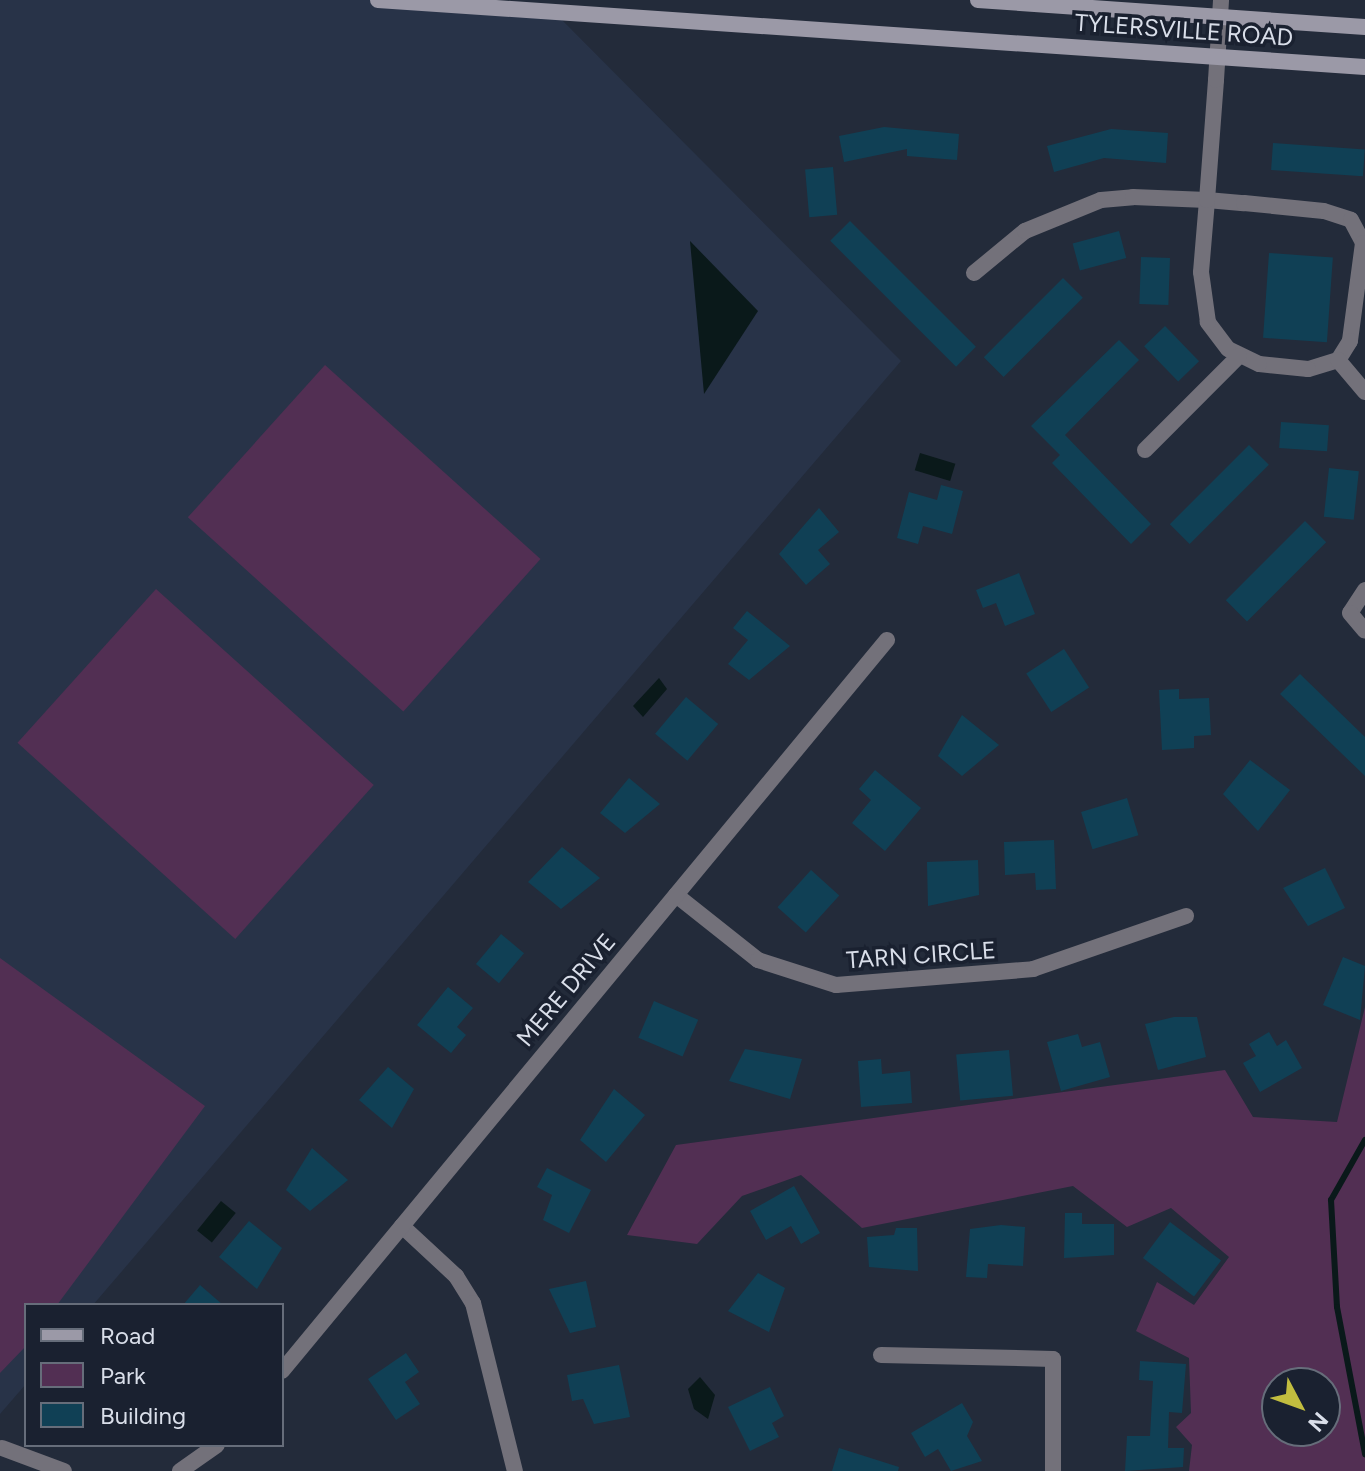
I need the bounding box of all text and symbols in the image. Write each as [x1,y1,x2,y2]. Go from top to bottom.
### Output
street label: TYLERSVILLE ROAD [1074,8,1294,52]
street label: MERE DRIVE [510,928,622,1052]
street label: TARN CIRCLE [845,935,997,975]
legend [24,1303,284,1447]
text: Road [100,1321,155,1350]
text: Park [100,1361,146,1390]
north arrow [1261,1367,1341,1447]
text: Building [100,1401,186,1430]
text: N [1302,1406,1334,1437]

